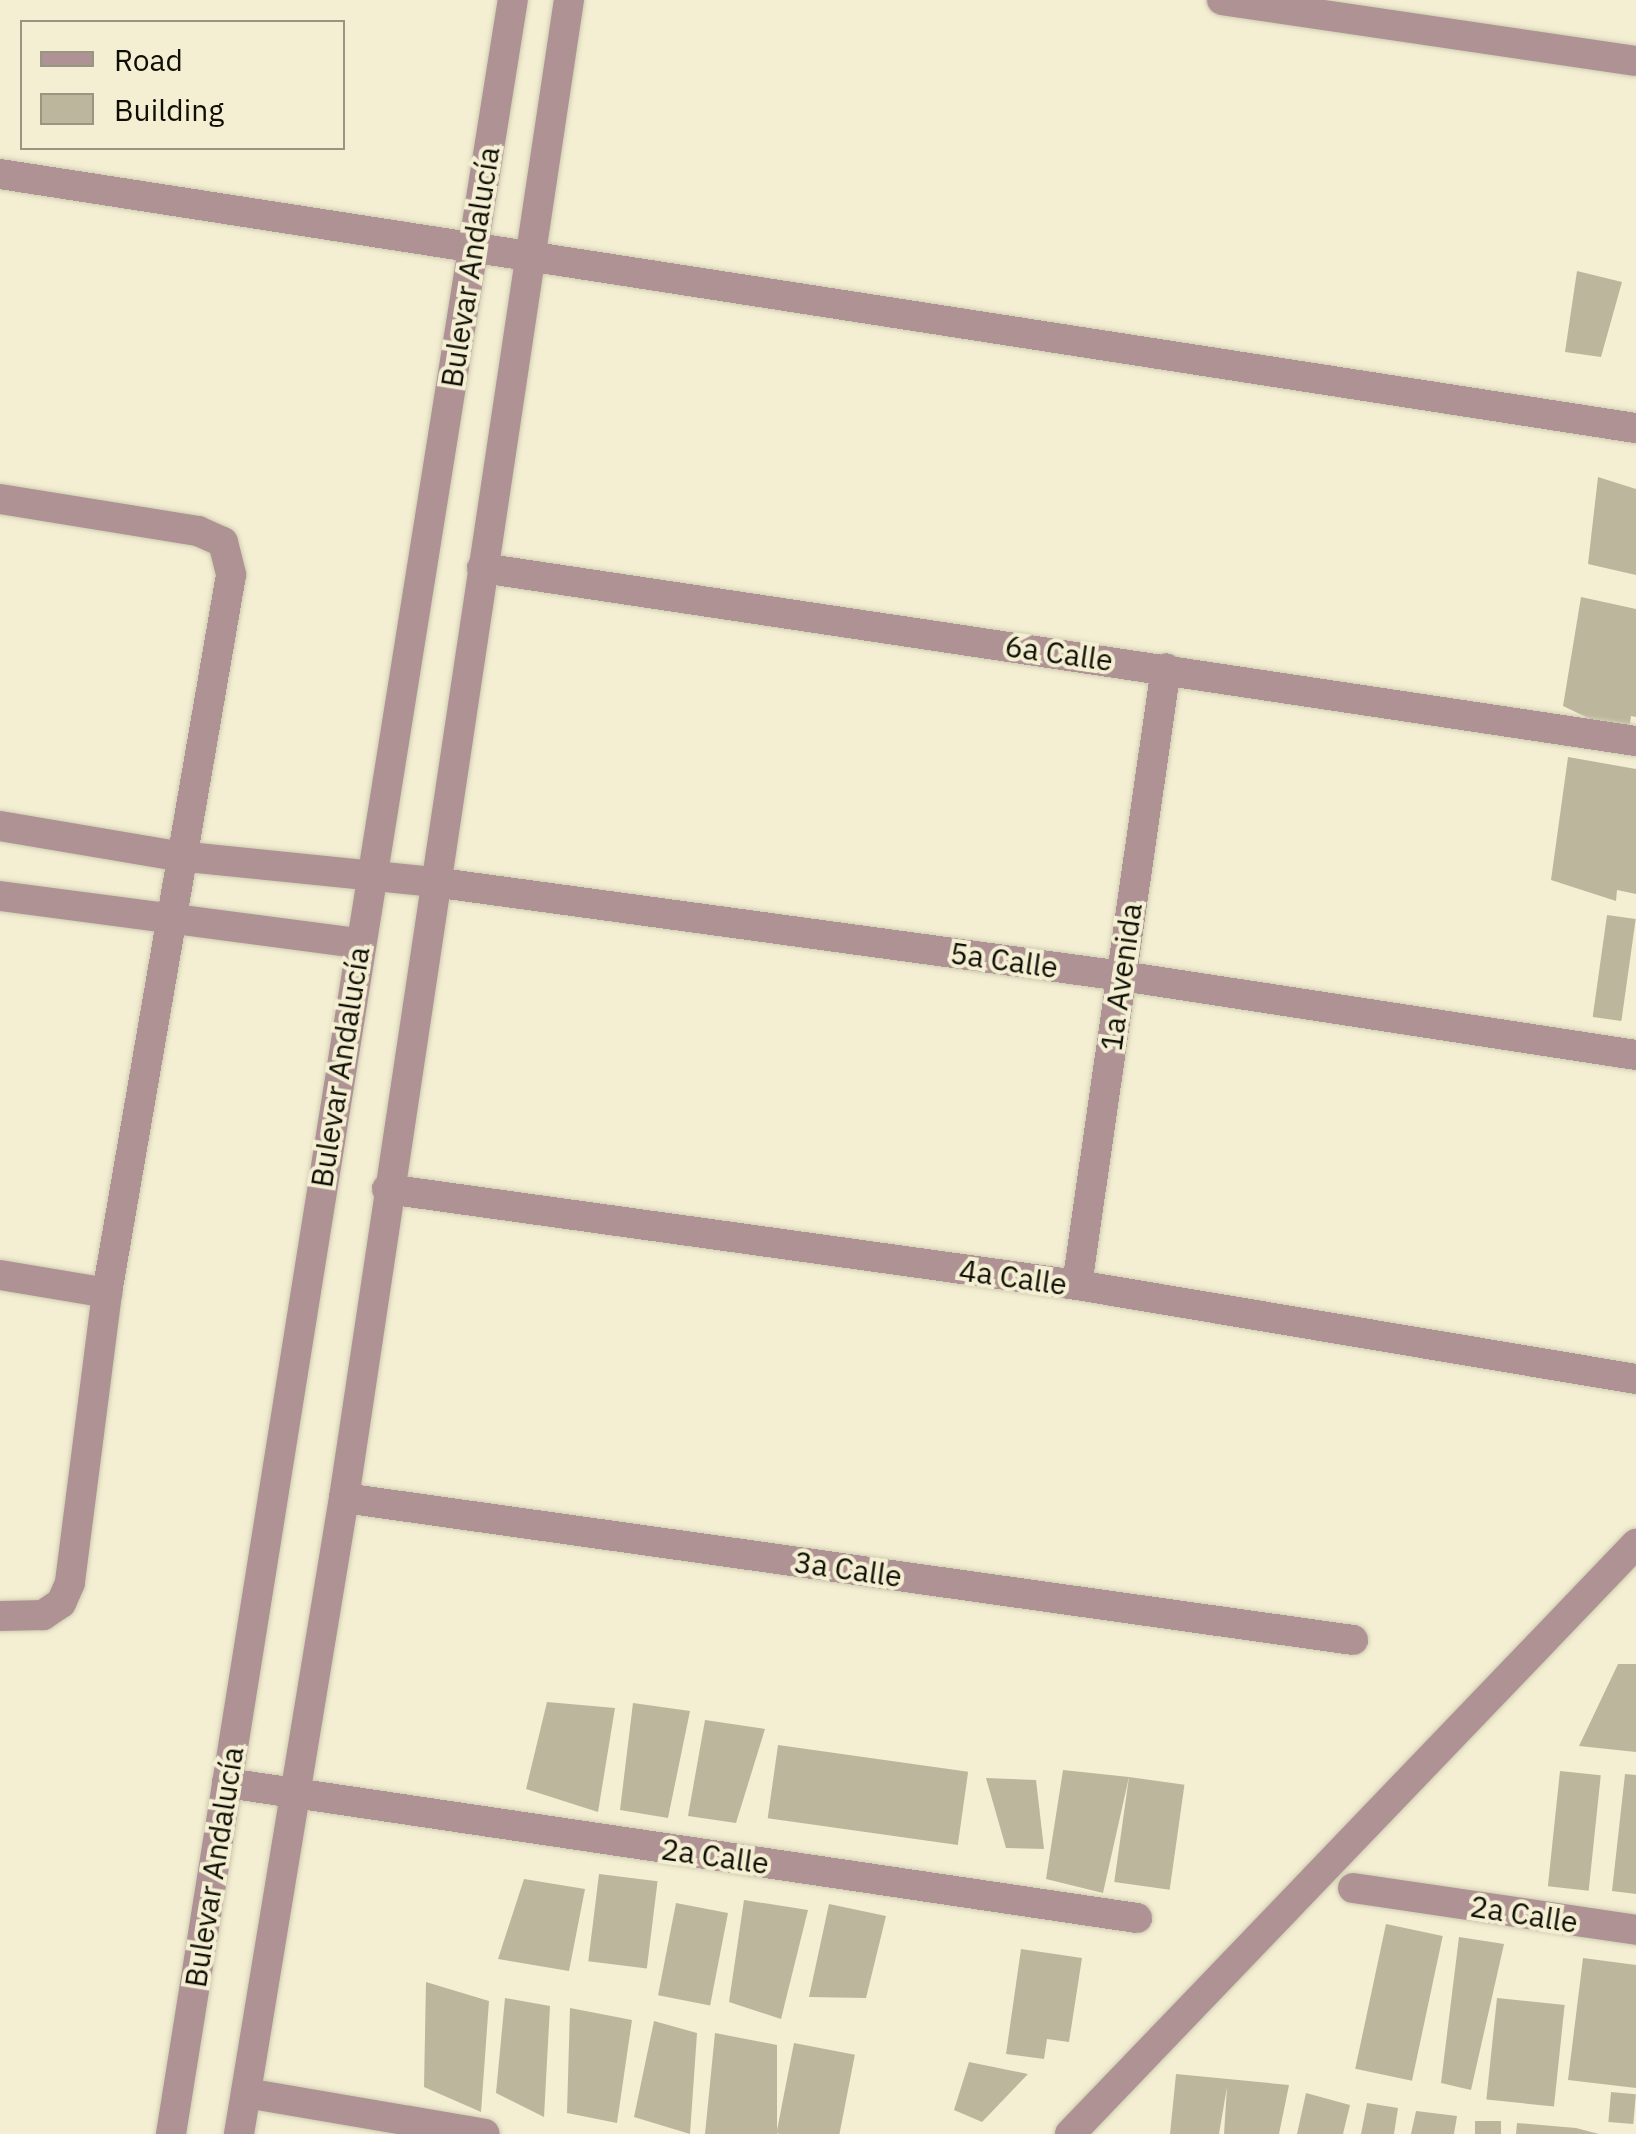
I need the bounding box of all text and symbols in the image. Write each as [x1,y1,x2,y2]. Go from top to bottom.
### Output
legend [20,20,345,150]
text: Road [114,40,183,79]
text: Building [114,90,224,129]
street label: Bulevar Andalucía [433,144,507,390]
street label: 6a Calle [1003,628,1115,678]
street label: 1a Avenida [1093,901,1149,1053]
street label: 5a Calle [948,935,1060,985]
street label: Bulevar Andalucía [303,944,377,1190]
street label: 4a Calle [957,1252,1069,1302]
street label: 3a Calle [792,1544,904,1594]
street label: Bulevar Andalucía [177,1744,251,1990]
street label: 2a Calle [659,1831,771,1881]
street label: 2a Calle [1468,1888,1580,1940]

